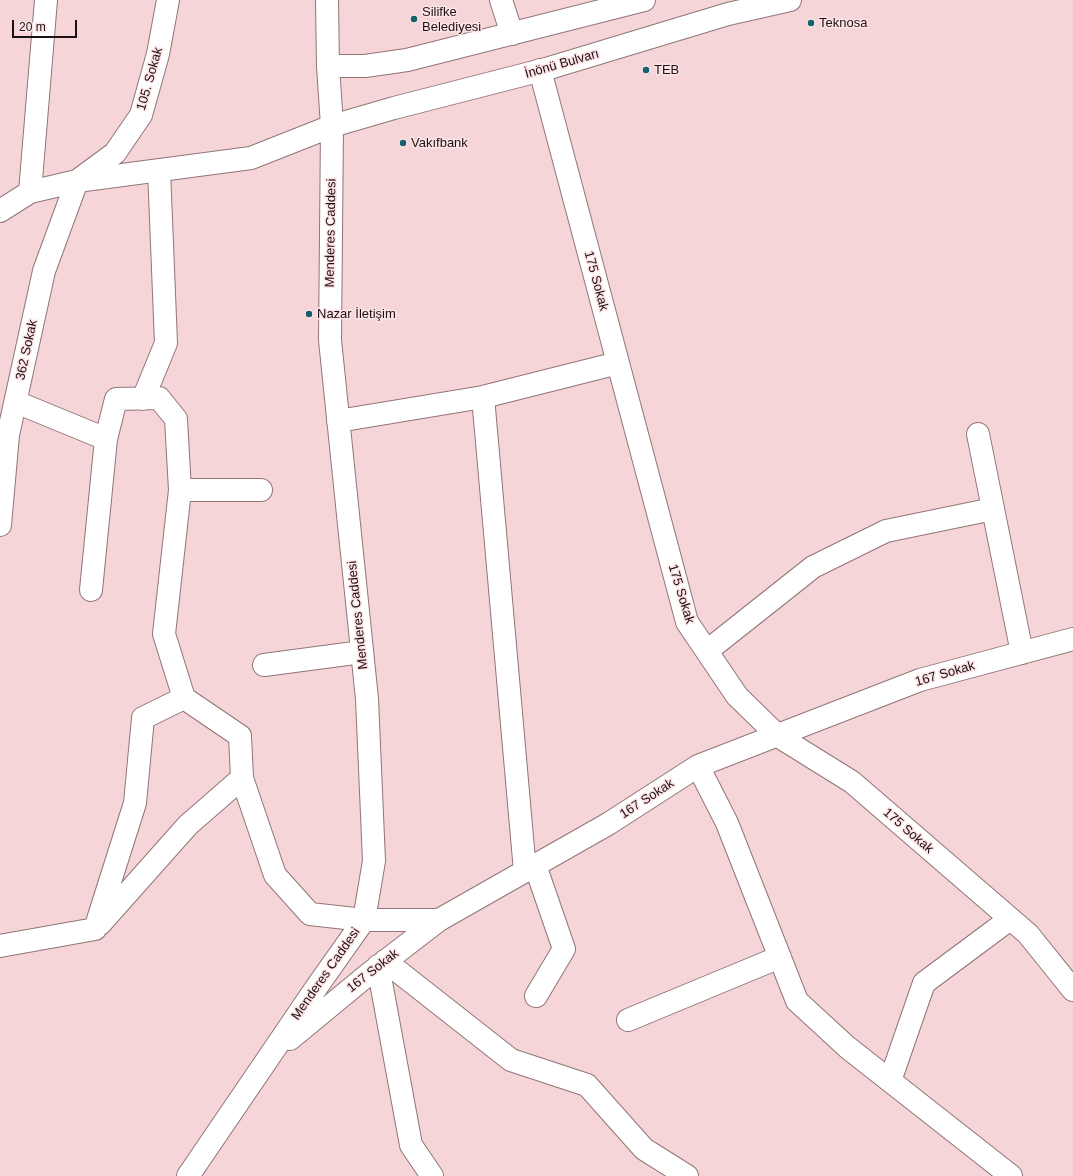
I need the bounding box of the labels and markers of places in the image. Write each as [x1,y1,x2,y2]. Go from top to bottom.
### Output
place label: Silifke Belediyesi [422,4,481,35]
marker: Silifke Belediyesi [409,14,419,24]
place label: Teknosa [819,15,867,31]
marker: Teknosa [806,18,816,28]
place label: TEB [654,62,679,78]
marker: TEB [641,65,651,75]
place label: Vakıfbank [411,135,468,151]
marker: Vakıfbank [398,138,408,148]
place label: Nazar İletişim [317,306,396,322]
marker: Nazar İletişim [304,309,314,319]

